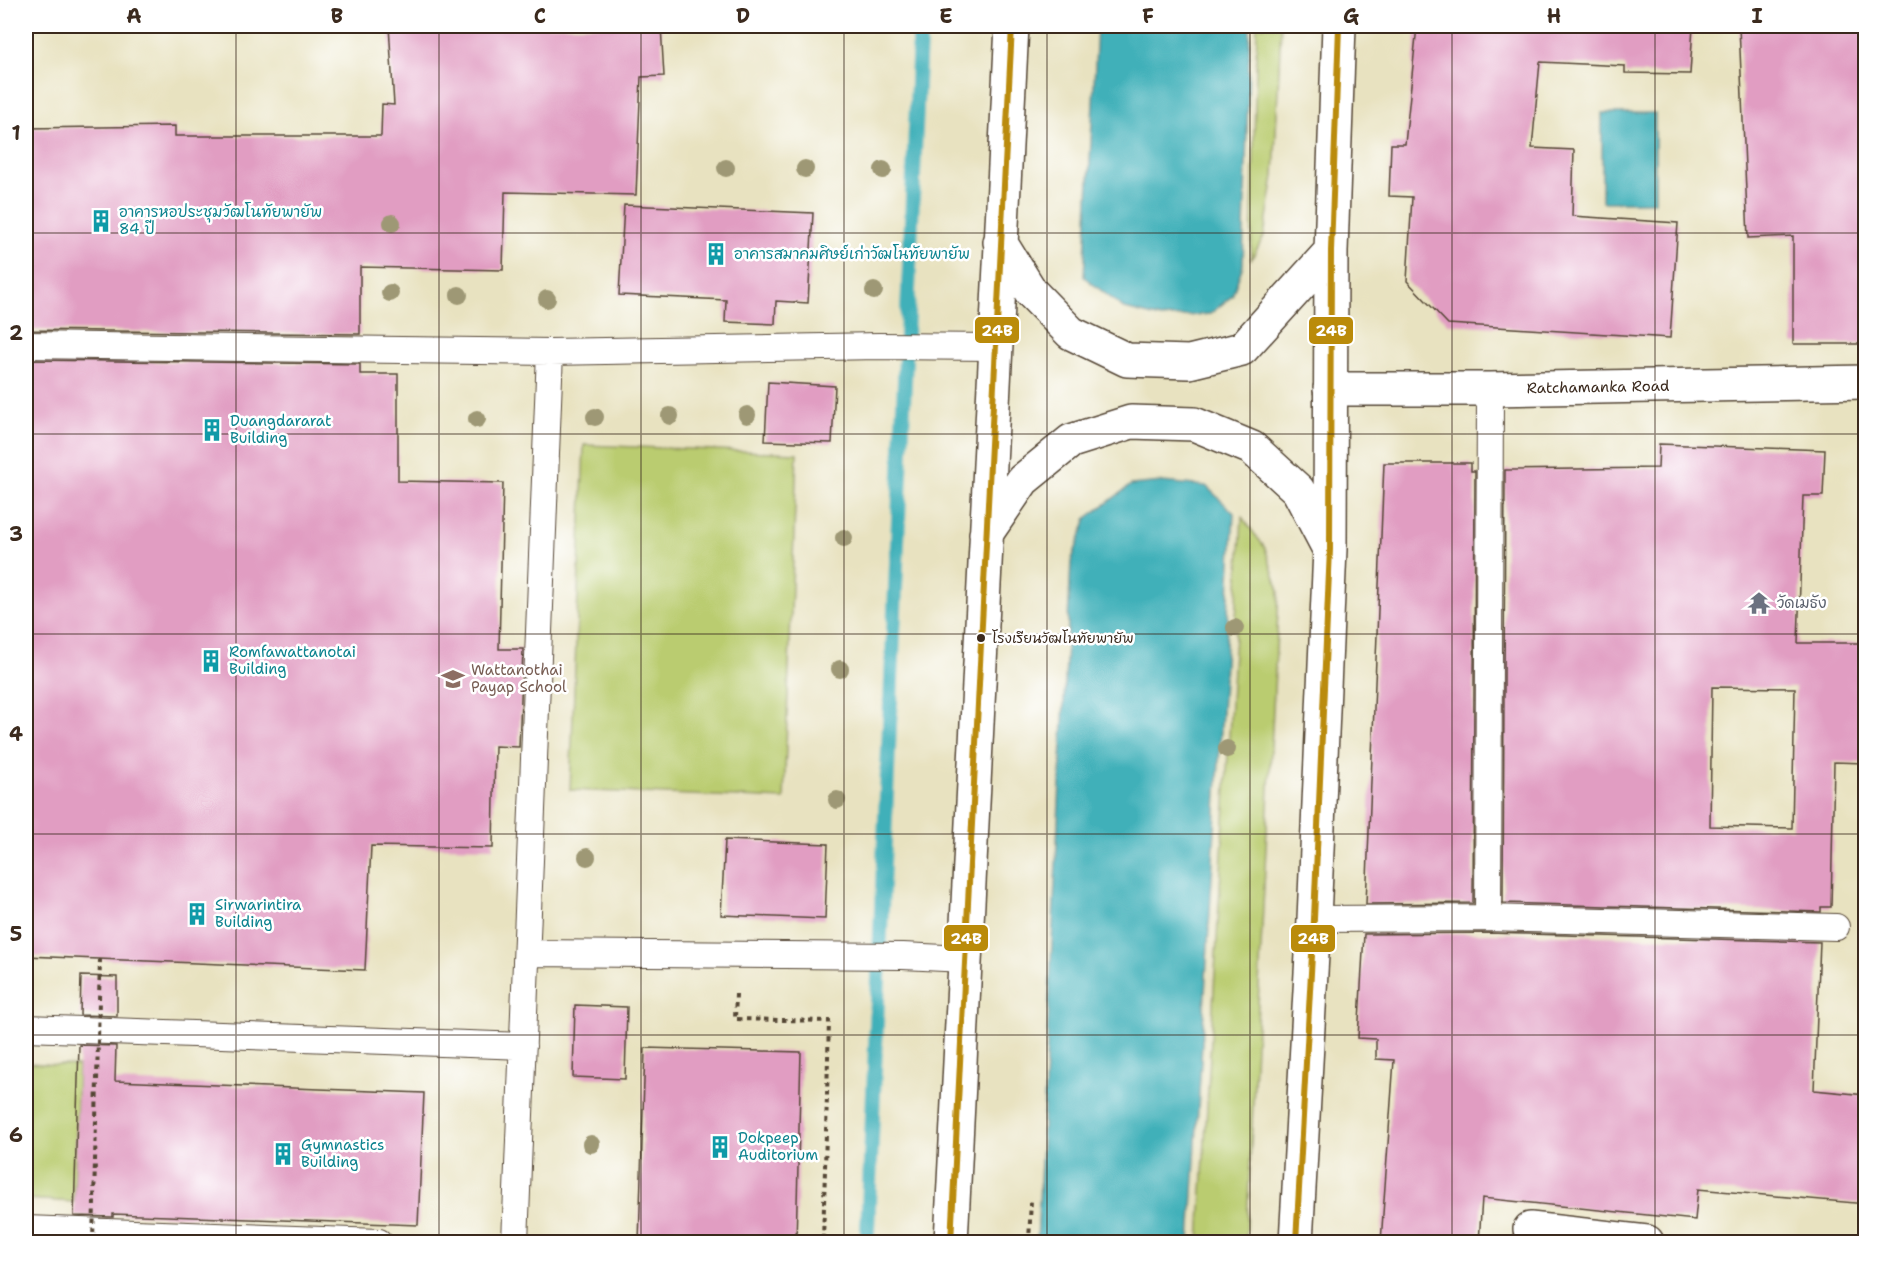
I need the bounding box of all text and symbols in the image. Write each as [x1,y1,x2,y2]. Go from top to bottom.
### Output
text: A [126,3,142,29]
text: B [331,3,343,29]
text: C [534,3,546,29]
text: D [736,3,750,29]
text: E [939,3,953,29]
text: F [1142,3,1154,29]
text: G [1343,3,1359,29]
text: H [1547,3,1561,29]
text: I [1751,3,1763,29]
text: 1 [11,120,21,146]
place label: อาคารหอประชุมวัฒโนทัยพายัพ 84 ปี [119,202,322,239]
building icon: อาคารหอประชุมวัฒโนทัยพายัพ 84 ปี [88,208,114,234]
building icon: อาคารสมาคมศิษย์เก่าวัฒโนทัยพายัพ [703,241,729,267]
place label: อาคารสมาคมศิษย์เก่าวัฒโนทัยพายัพ [734,244,970,264]
line badge: 24B [974,316,1020,344]
line badge: 24B [1308,316,1354,345]
text: 2 [9,320,23,346]
text: 24B [981,320,1013,341]
text: 24B [1315,320,1347,341]
street label: Ratchamanka Road [1526,376,1670,398]
place label: Duangdararat Building [230,411,332,448]
building icon: Duangdararat Building [199,417,225,443]
text: 3 [9,521,23,547]
temple icon: วัดเมธัง [1746,590,1772,616]
place label: วัดเมธัง [1777,593,1827,613]
place label: โรงเรียนวัฒโนทัยพายัพ [992,629,1134,647]
marker: โรงเรียนวัฒโนทัยพายัพ [975,632,987,644]
place label: Romfawattanotai Building [229,642,356,679]
building icon: Romfawattanotai Building [198,648,224,674]
place label: Wattanothai Payap School [471,660,567,697]
school or university icon: Wattanothai Payap School [440,666,466,692]
text: 4 [9,721,23,747]
place label: Sirwarintira Building [215,895,302,932]
building icon: Sirwarintira Building [184,901,210,927]
text: 5 [10,921,22,947]
line badge: 24B [943,924,989,952]
line badge: 24B [1290,924,1336,953]
text: 24B [950,928,982,949]
text: 24B [1297,928,1329,949]
text: 6 [9,1122,23,1148]
place label: Dokpeep Auditorium [738,1128,818,1165]
building icon: Dokpeep Auditorium [707,1134,733,1160]
place label: Gymnastics Building [301,1135,384,1172]
building icon: Gymnastics Building [270,1141,296,1167]

